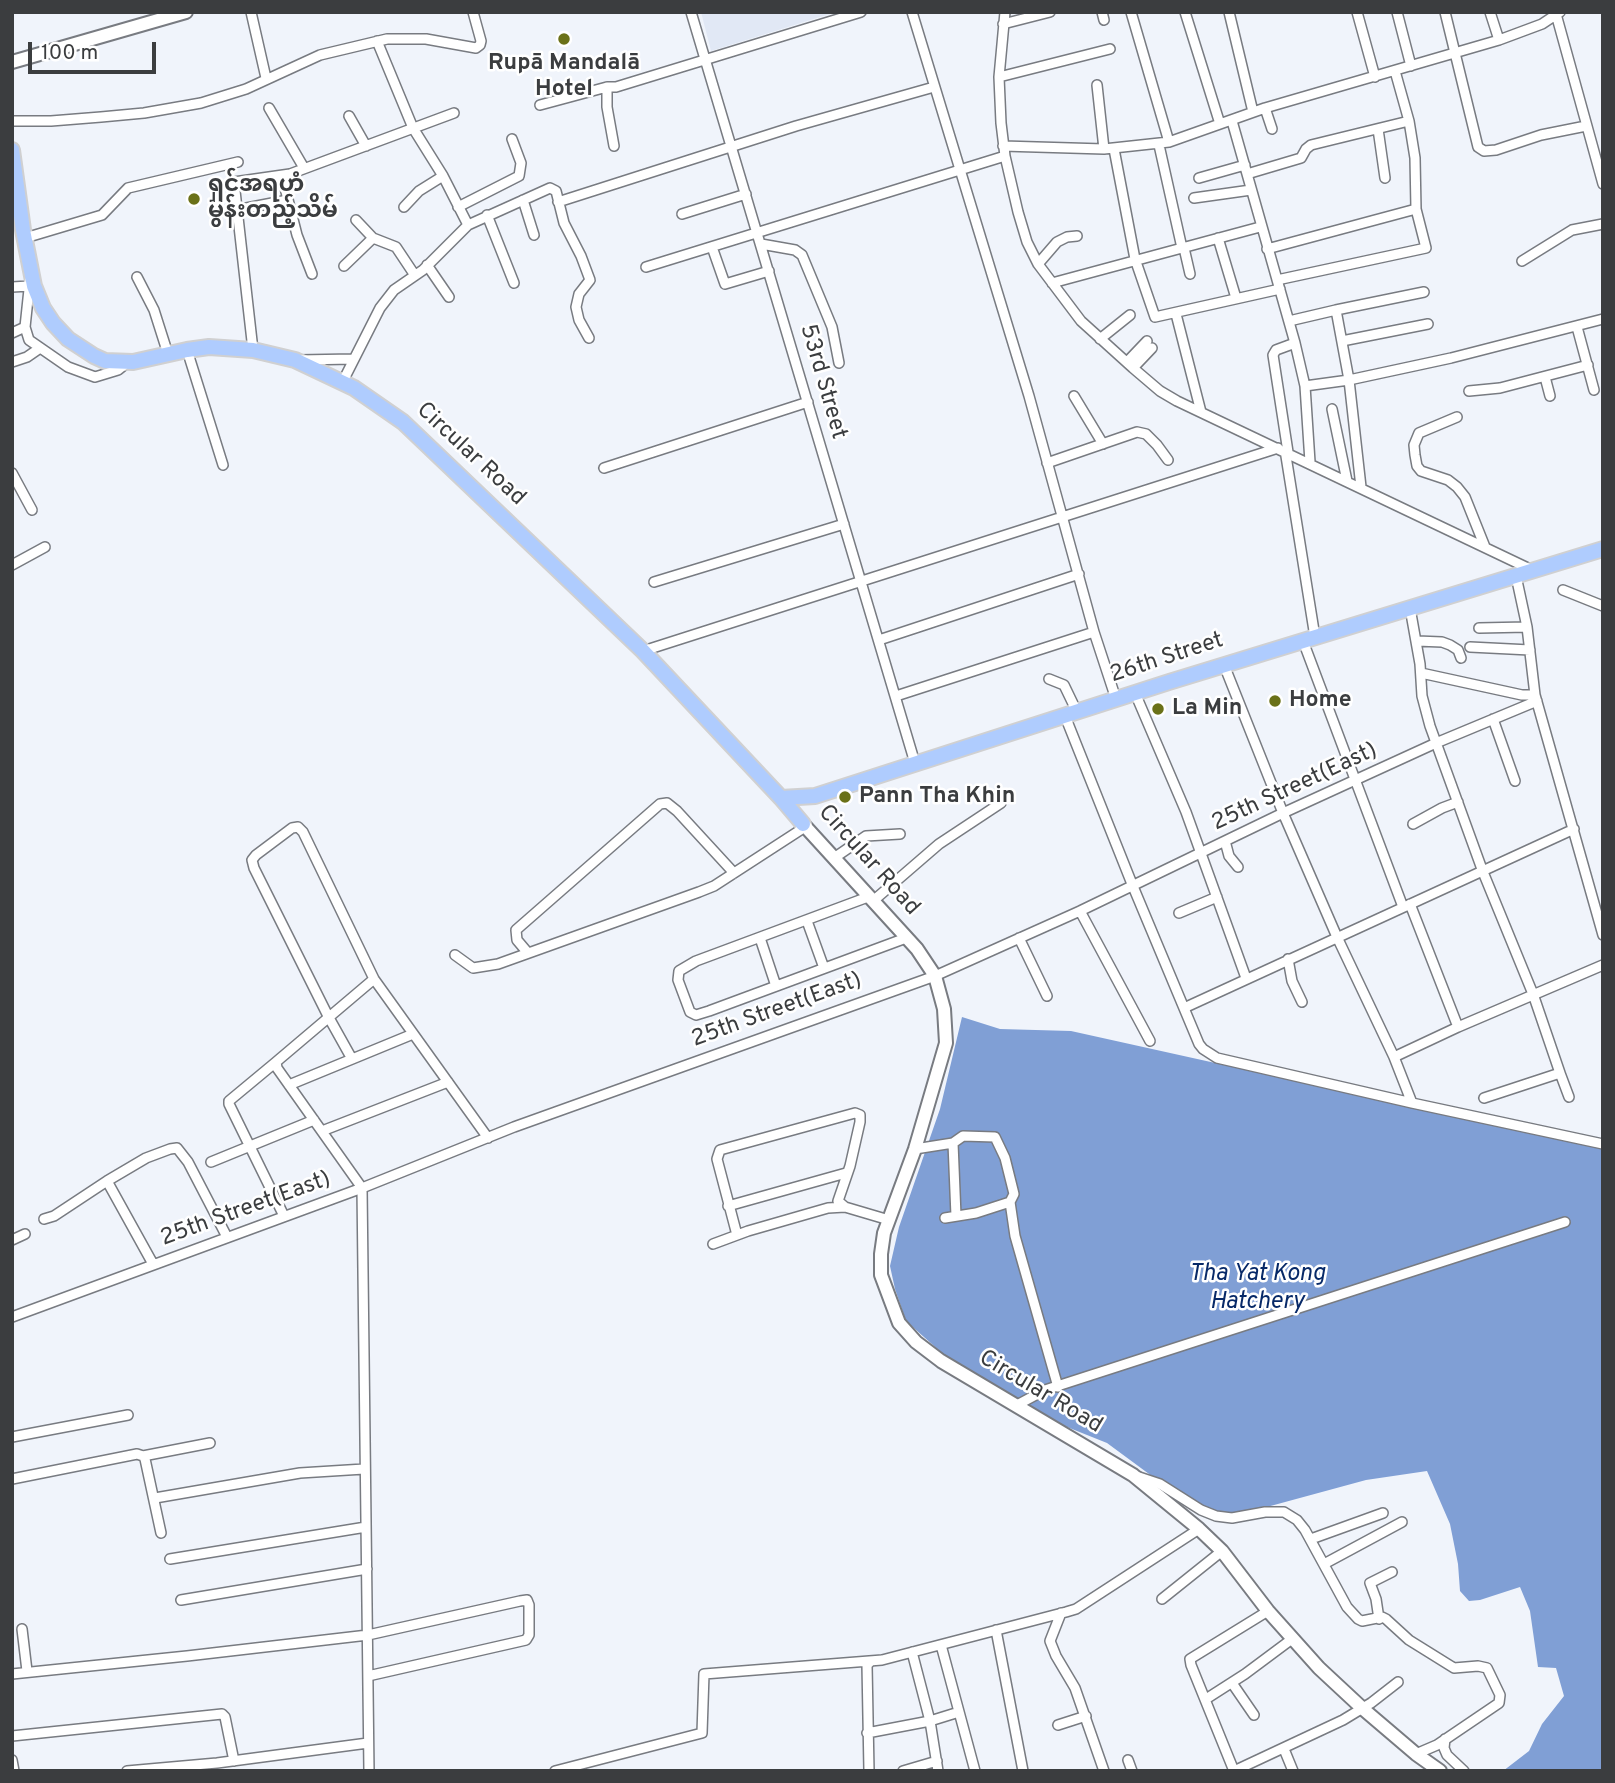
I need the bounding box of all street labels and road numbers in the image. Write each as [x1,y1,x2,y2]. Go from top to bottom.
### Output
street label: 53rd Street [792,321,852,443]
street label: Circular Road [410,397,530,513]
street label: 26th Street [1107,628,1227,690]
street label: 25th Street(East) [1208,738,1382,838]
street label: Circular Road [811,800,925,922]
street label: 25th Street(East) [688,967,866,1055]
street label: 25th Street(East) [157,1166,335,1254]
street label: Circular Road [973,1345,1107,1441]

